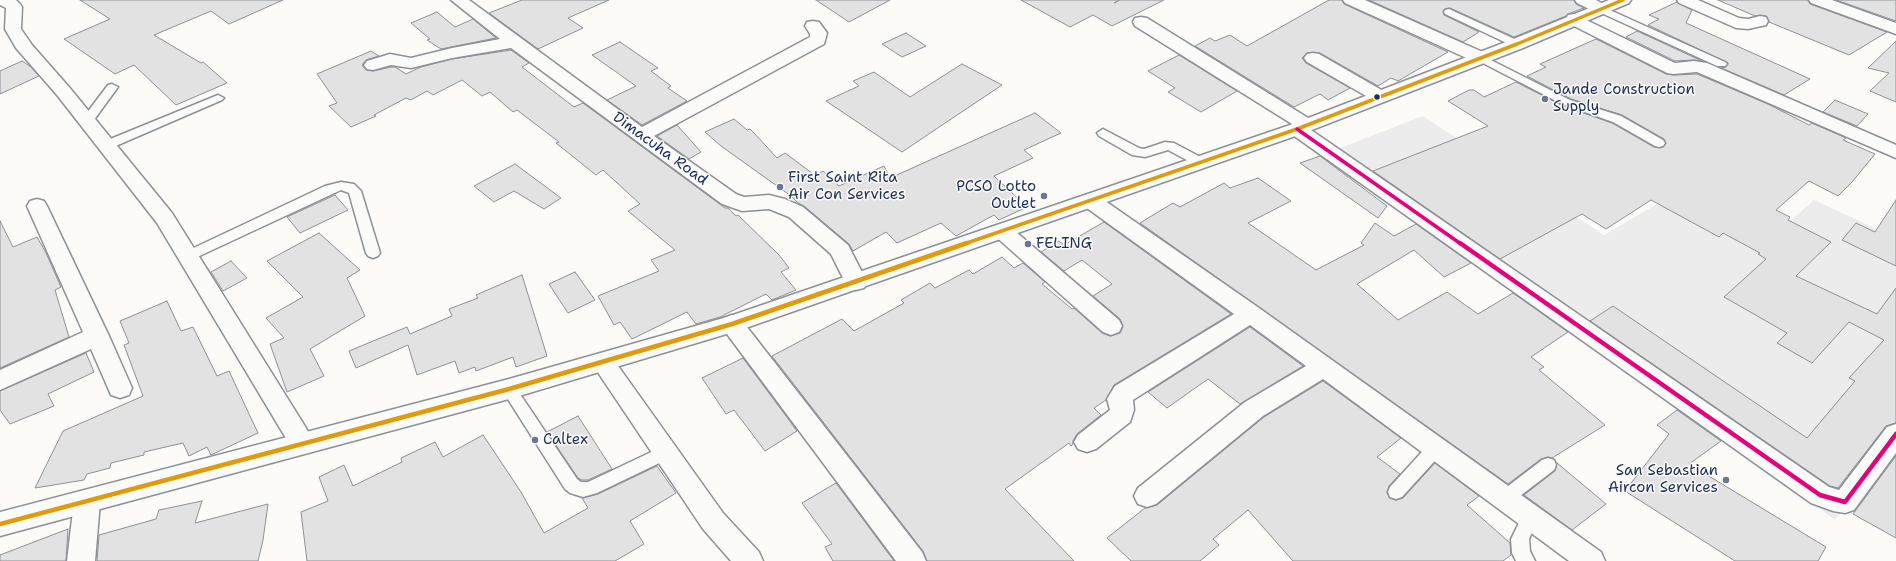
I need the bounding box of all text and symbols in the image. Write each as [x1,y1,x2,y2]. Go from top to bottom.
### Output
place label: Jande Construction Supply [1553,81,1695,116]
unlabelled marker [1372,92,1382,102]
marker: Jande Construction Supply [1540,94,1550,104]
street label: Dimacuha Road [609,108,711,190]
place label: First Saint Rita Air Con Services [788,169,906,204]
place label: PCSO Lotto Outlet [956,178,1036,213]
marker: First Saint Rita Air Con Services [775,182,785,192]
marker: PCSO Lotto Outlet [1039,191,1049,201]
place label: FELING [1036,235,1092,253]
marker: FELING [1023,239,1033,249]
place label: Caltex [543,431,588,449]
marker: Caltex [530,435,540,445]
place label: San Sebastian Aircon Services [1608,462,1718,497]
marker: San Sebastian Aircon Services [1721,475,1731,485]

